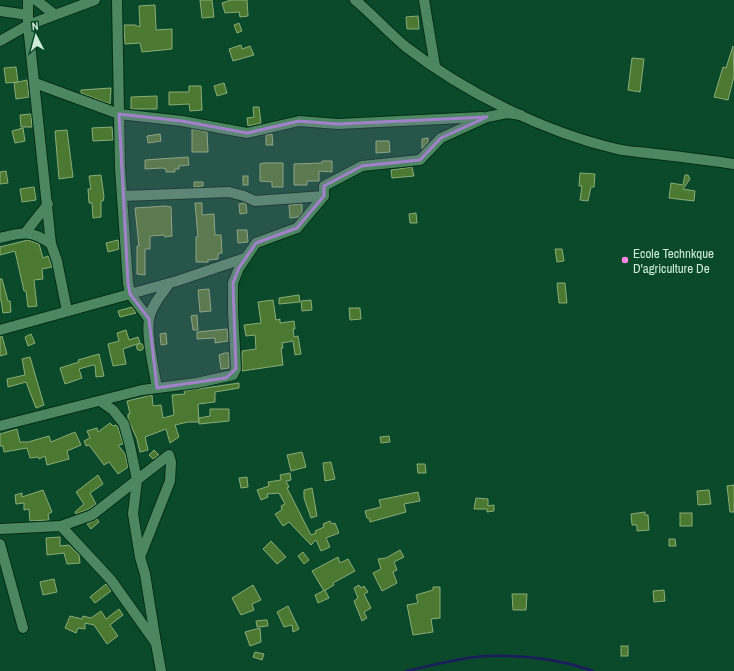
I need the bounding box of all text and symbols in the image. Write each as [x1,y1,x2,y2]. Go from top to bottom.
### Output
north arrow [16,16,56,56]
text: N [31,19,39,33]
place label: Ecole Technkque D'agriculture De [633,245,714,277]
marker: Ecole Technkque D'agriculture De [620,255,630,265]

